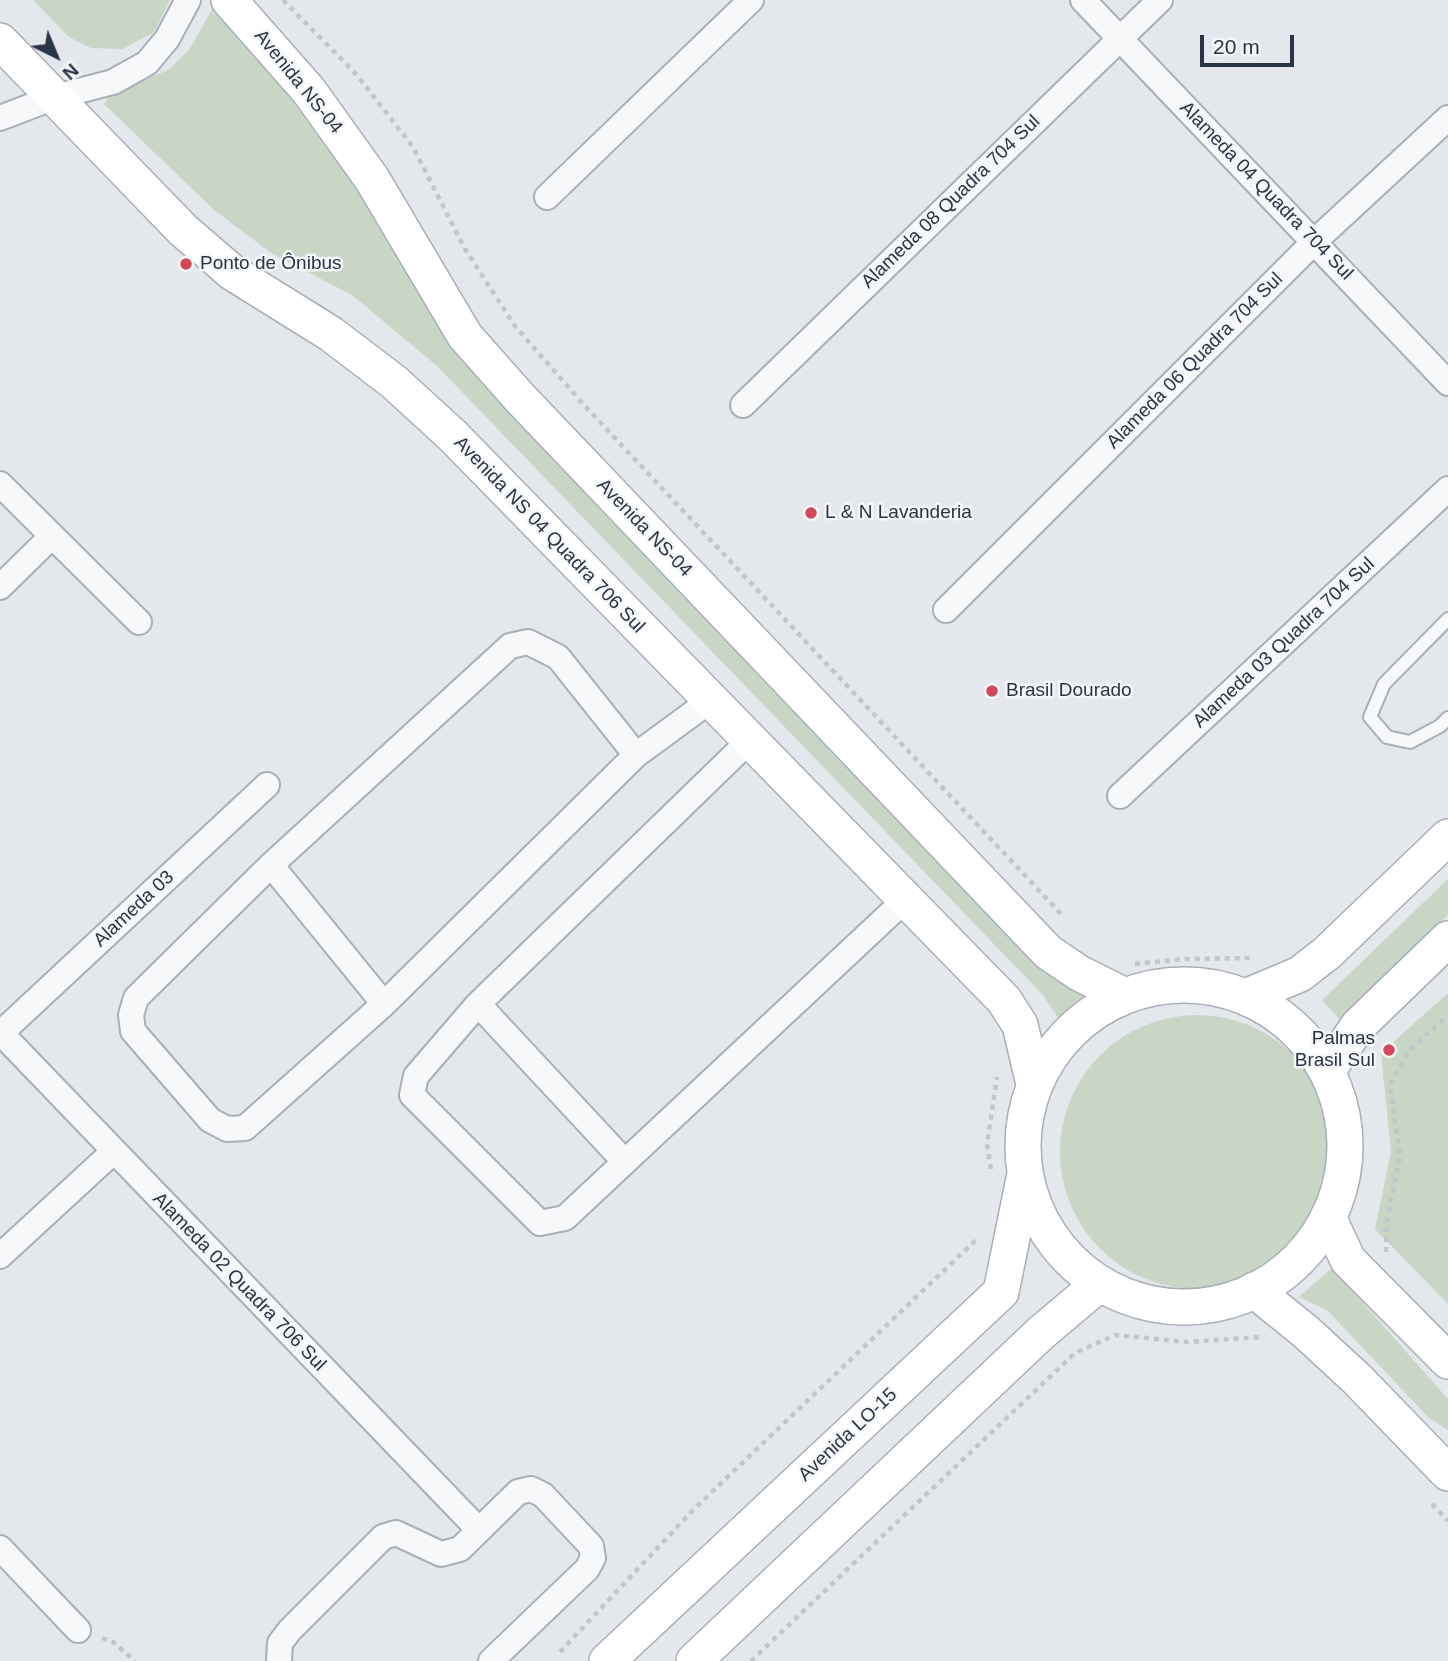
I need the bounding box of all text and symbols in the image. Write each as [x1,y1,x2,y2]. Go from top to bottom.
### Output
north arrow [21,21,91,91]
scale bar [1203,21,1298,65]
street label: Avenida NS-04 [249,25,347,139]
text: 20 m [1213,35,1260,58]
text: N [58,59,83,84]
street label: Alameda 04 Quadra 704 Sul [1175,97,1357,285]
street label: Alameda 08 Quadra 704 Sul [857,111,1045,293]
place label: Ponto de Ônibus [200,253,342,275]
marker: Ponto de Ônibus [178,256,194,272]
street label: Alameda 06 Quadra 704 Sul [1102,268,1288,454]
street label: Avenida NS 04 Quadra 706 Sul [449,432,649,638]
street label: Avenida NS-04 [592,474,696,582]
place label: L & N Lavanderia [825,502,972,524]
marker: L & N Lavanderia [803,505,819,521]
street label: Alameda 03 Quadra 704 Sul [1189,553,1379,733]
place label: Brasil Dourado [1006,680,1132,702]
marker: Brasil Dourado [984,683,1000,699]
street label: Alameda 03 [89,866,179,952]
place label: Palmas Brasil Sul [1295,1028,1375,1072]
marker: Palmas Brasil Sul [1381,1042,1397,1058]
street label: Alameda 02 Quadra 706 Sul [148,1188,330,1376]
street label: Avenida LO-15 [794,1384,902,1486]

